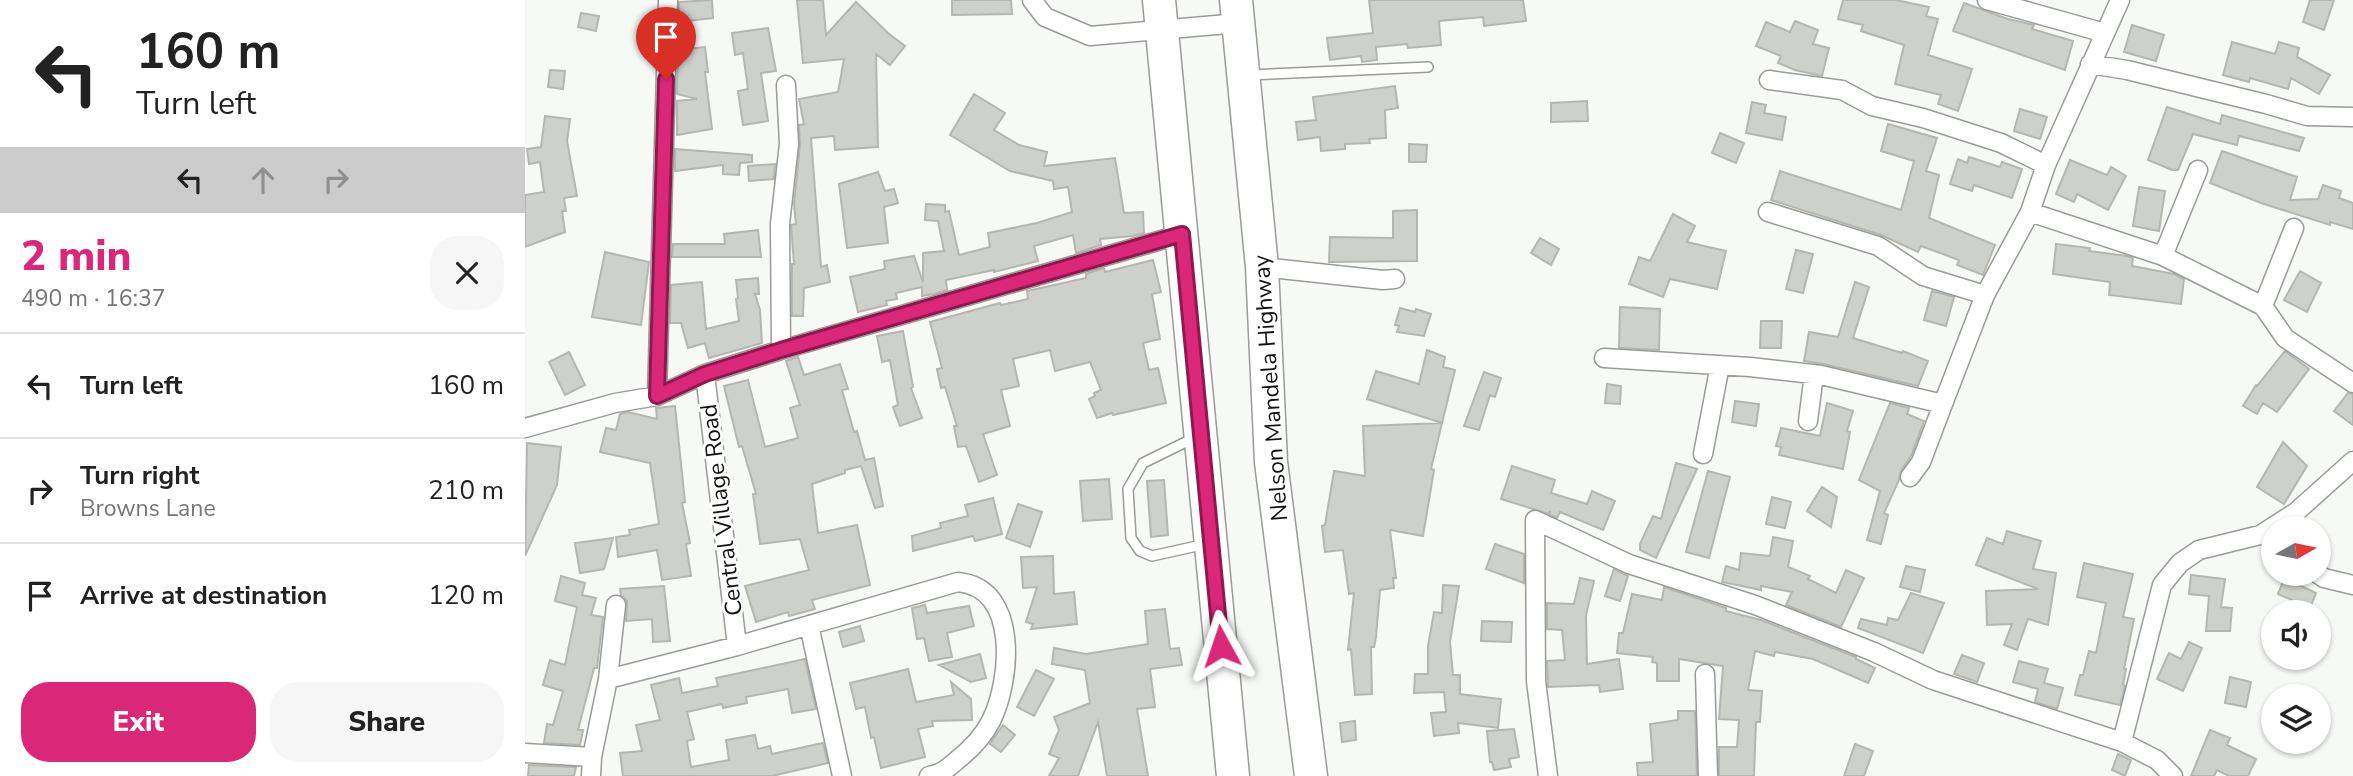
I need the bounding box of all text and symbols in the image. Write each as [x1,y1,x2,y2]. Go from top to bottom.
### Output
pin [636,7,696,79]
text: 160 m [136,18,280,85]
icon: arrive [647,18,685,56]
icon: left [21,28,112,119]
text: Turn left [136,82,256,125]
icon: left [171,161,209,199]
icon: ahead [244,161,282,199]
icon: right [317,161,355,199]
text: 2 min [21,228,131,285]
button: close [430,236,504,310]
street label: Nelson Mandela Highway [1246,254,1295,522]
text: 490 m · 16:37 [21,283,166,314]
icon: left [21,367,59,405]
text: Turn left [80,368,183,403]
text: 160 m [428,368,504,403]
street label: Central Village Road [693,402,750,618]
text: Turn right [80,458,199,493]
icon: right [21,472,59,510]
text: 210 m [428,473,504,508]
text: Browns Lane [80,493,216,524]
north arrow [2261,516,2331,586]
map controls [2261,516,2331,754]
icon: arrive [21,577,59,615]
text: Arrive at destination [80,578,327,613]
text: 120 m [428,578,504,613]
button: sound [2261,600,2331,670]
position arrow [1184,609,1258,683]
button: Exit [21,682,256,762]
button: Share [270,682,504,762]
button: layers [2261,684,2331,754]

